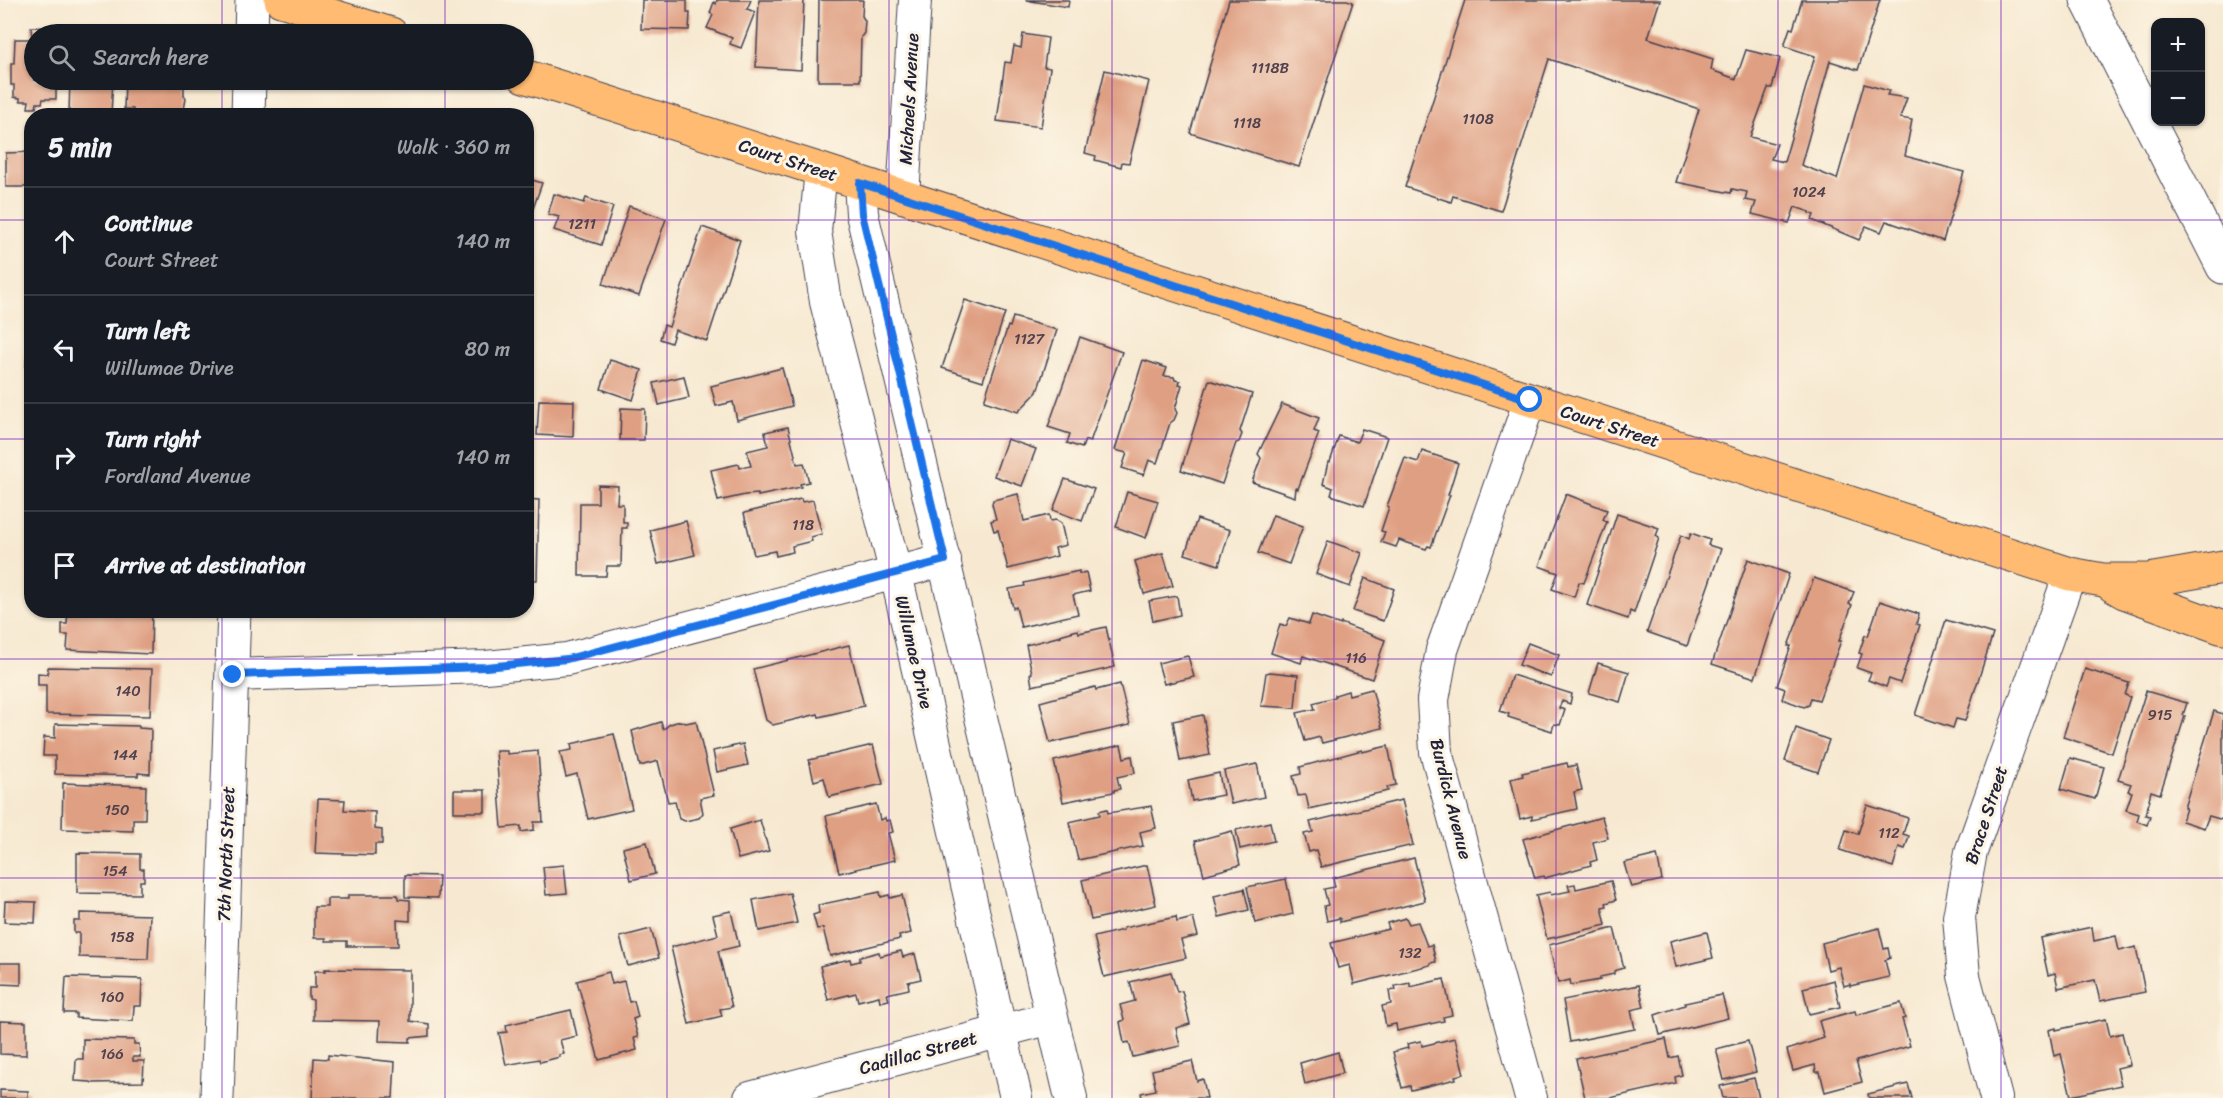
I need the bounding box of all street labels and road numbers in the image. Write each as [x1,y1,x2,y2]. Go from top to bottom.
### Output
street label: Michaels Avenue [890,32,928,165]
street label: Court Street [734,129,842,191]
street label: Court Street [1556,395,1664,457]
street label: Willumae Drive [885,592,943,712]
street label: Burdick Avenue [1421,735,1481,863]
street label: Brace Street [1955,761,2017,869]
street label: 7th North Street [208,786,244,922]
street label: Cadillac Street [856,1022,981,1084]

